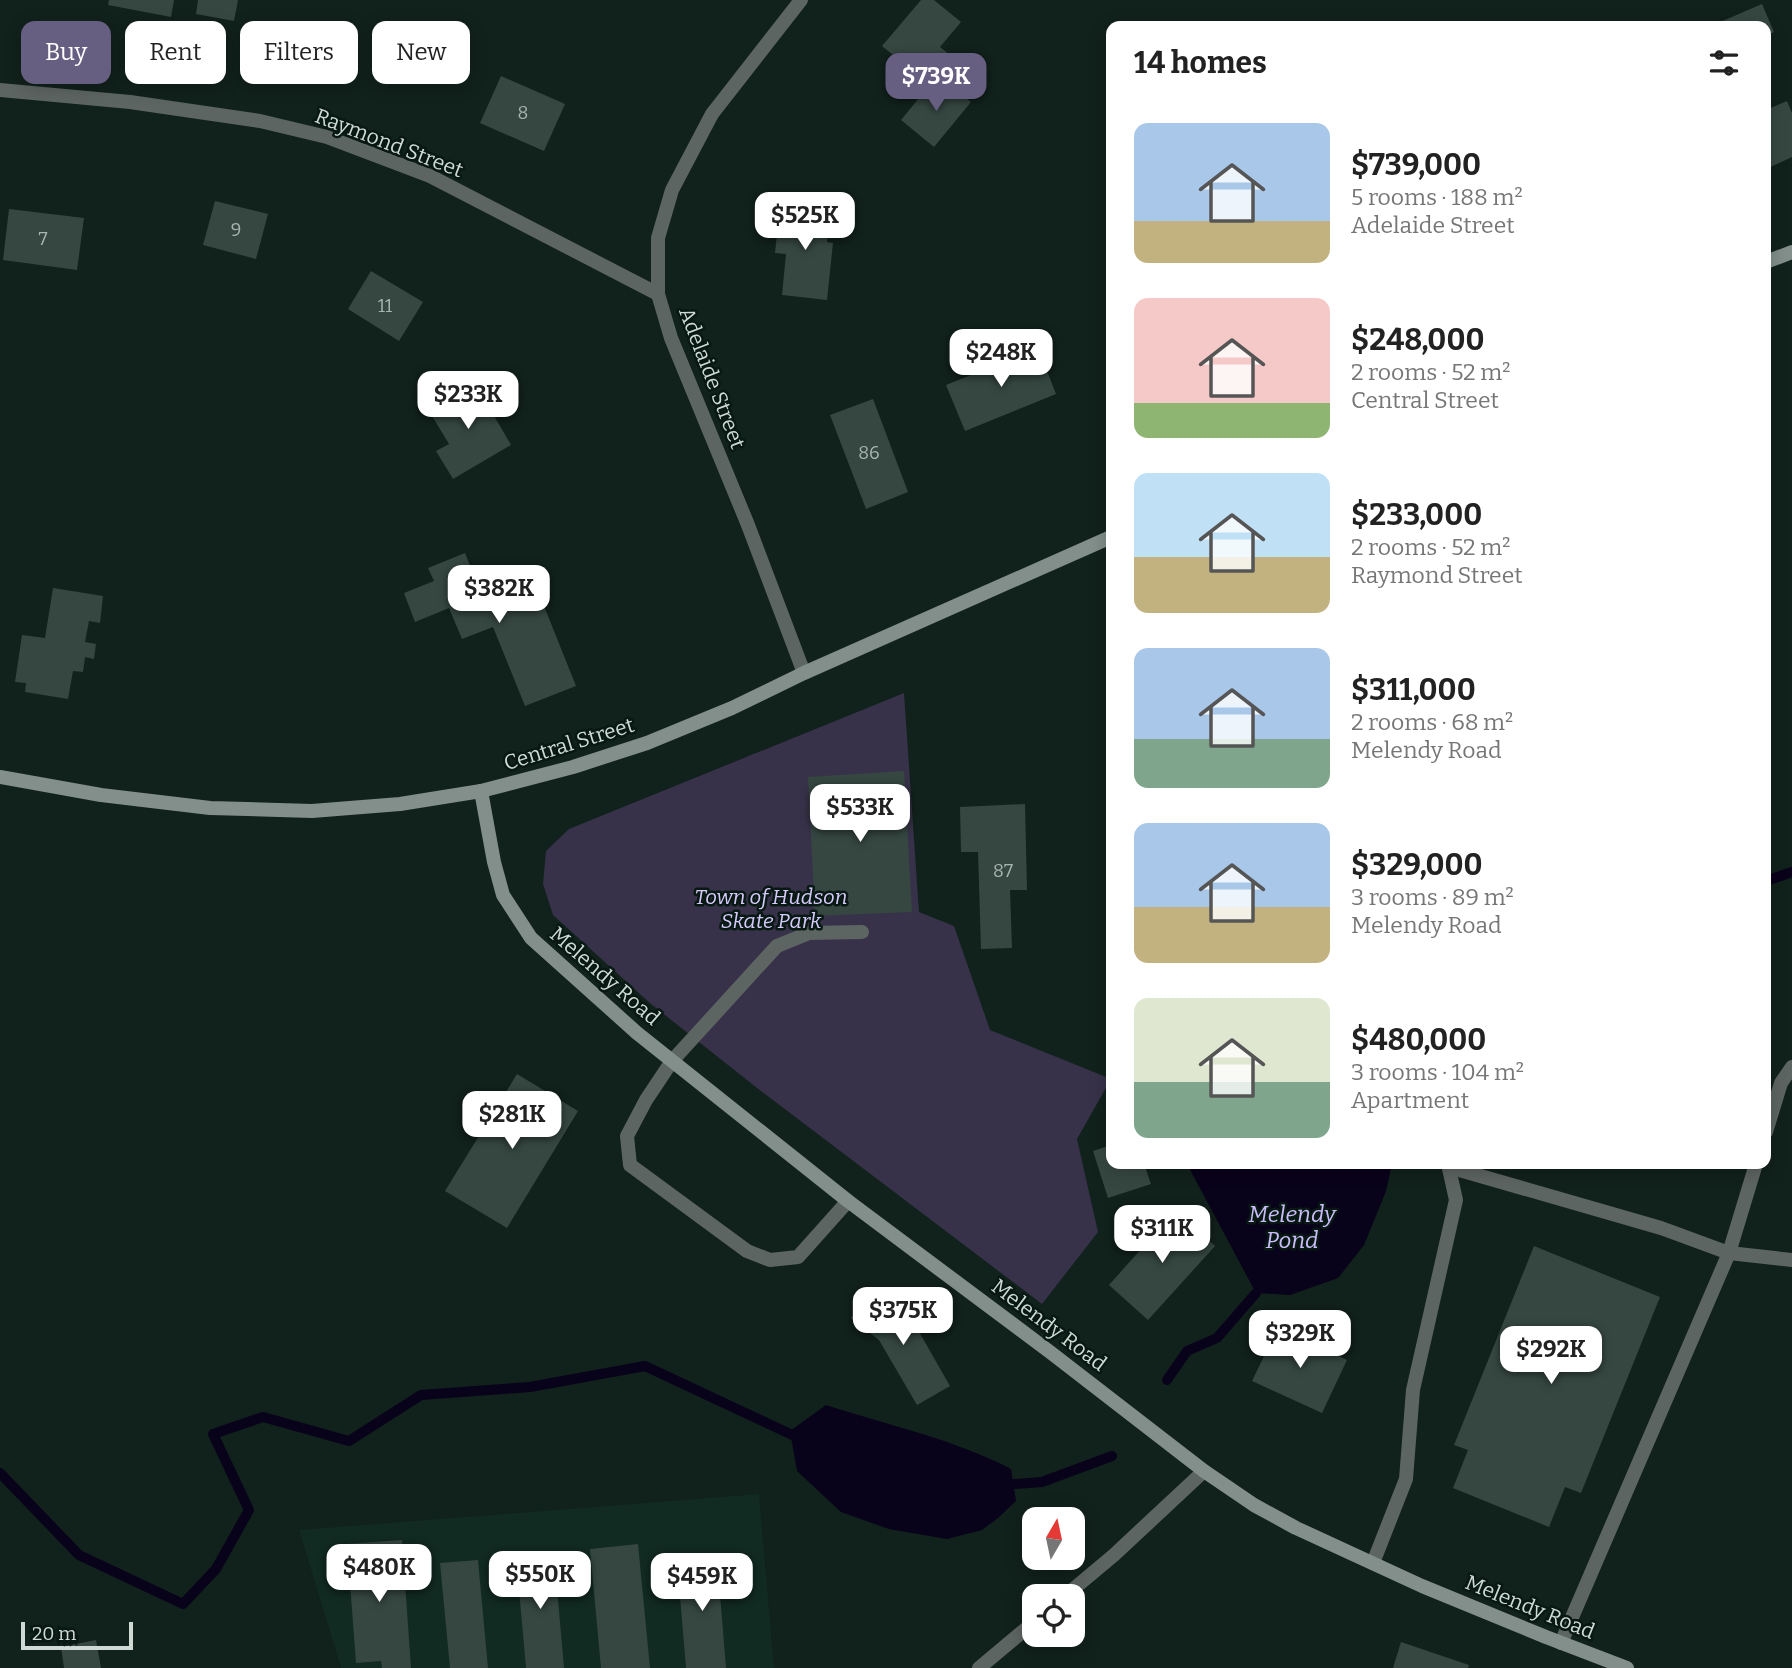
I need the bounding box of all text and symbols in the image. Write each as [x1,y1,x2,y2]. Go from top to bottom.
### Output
chip: Buy [21,21,111,84]
chip: Rent [125,21,226,84]
chip: Filters [240,21,358,84]
chip: New [372,21,470,84]
icon: filters [1705,44,1743,82]
text: 14 homes [1134,45,1267,81]
pin: $739K [887,54,985,113]
text: $739K [901,62,971,90]
house number: 8 [518,102,528,124]
street label: Raymond Street [311,103,467,183]
text: $739,000 [1351,147,1481,183]
icon: home [1190,151,1274,235]
text: 5 rooms · 188 m² [1351,183,1523,211]
pin: $525K [756,192,854,252]
text: $525K [771,201,839,229]
text: Adelaide Street [1351,211,1515,239]
house number: 9 [231,219,241,241]
house number: 7 [38,228,48,250]
house number: 11 [378,295,393,317]
street label: Adelaide Street [673,304,751,453]
text: $248,000 [1351,322,1485,358]
icon: home [1190,326,1274,410]
pin: $248K [952,330,1050,389]
text: $248K [966,338,1036,366]
text: 2 rooms · 52 m² [1351,358,1510,386]
pin: $233K [419,372,517,431]
text: $233K [433,380,503,408]
text: Central Street [1351,386,1499,414]
house number: 86 [858,442,880,464]
text: $233,000 [1351,497,1482,533]
icon: home [1190,501,1274,585]
text: 2 rooms · 52 m² [1351,533,1510,561]
text: Raymond Street [1351,561,1523,589]
pin: $382K [450,566,548,625]
text: $382K [464,574,534,602]
text: $311,000 [1351,672,1476,708]
icon: home [1190,676,1274,760]
text: 2 rooms · 68 m² [1351,708,1513,736]
street label: Central Street [501,712,638,776]
text: Melendy Road [1351,736,1502,764]
pin: $533K [811,784,909,844]
text: $533K [826,793,894,821]
text: $329,000 [1351,847,1483,883]
icon: home [1190,851,1274,935]
house number: 87 [993,860,1013,882]
text: 3 rooms · 89 m² [1351,883,1514,911]
park label: Town of Hudson Skate Park [694,884,848,934]
text: Melendy Road [1351,911,1502,939]
street label: Melendy Road [545,921,665,1031]
text: $480,000 [1351,1022,1486,1058]
icon: home [1190,1026,1274,1110]
text: 3 rooms · 104 m² [1351,1058,1524,1086]
text: Apartment [1351,1086,1469,1114]
pin: $281K [463,1092,561,1151]
text: $281K [478,1100,546,1128]
water label: Melendy Pond [1248,1200,1337,1254]
pin: $311K [1113,1206,1211,1265]
text: $311K [1130,1214,1194,1242]
street label: Melendy Road [986,1273,1112,1377]
pin: $375K [854,1288,952,1347]
text: $375K [869,1296,937,1324]
pin: $329K [1251,1310,1349,1370]
text: $329K [1265,1319,1335,1347]
pin: $292K [1502,1326,1600,1386]
text: $292K [1516,1335,1586,1363]
north arrow [1022,1507,1085,1570]
map controls [1022,1507,1085,1647]
pin: $480K [330,1544,428,1604]
pin: $550K [491,1552,589,1611]
text: $480K [343,1553,415,1581]
pin: $459K [653,1554,751,1613]
text: $550K [505,1560,575,1588]
text: $459K [667,1562,737,1590]
street label: Melendy Road [1461,1569,1599,1645]
button: locate [1022,1584,1085,1647]
scale bar [21,1619,133,1651]
text: 20 m [32,1622,76,1645]

